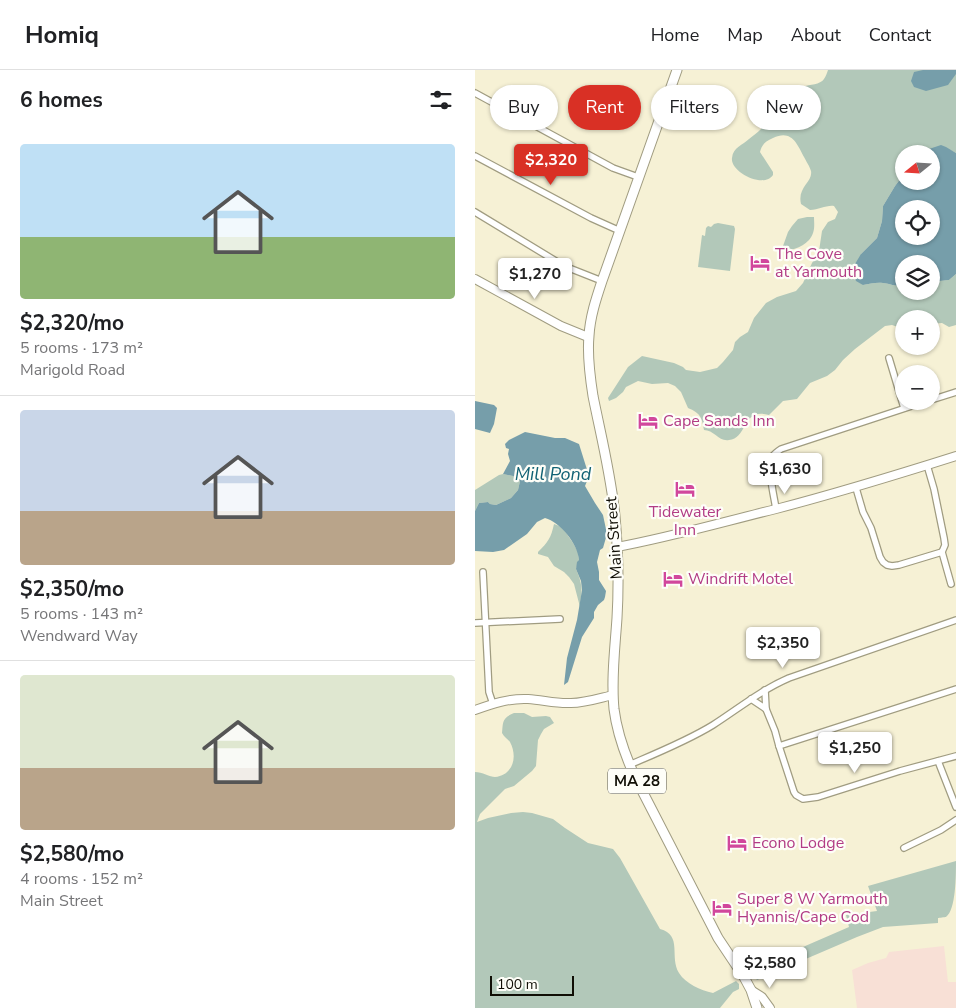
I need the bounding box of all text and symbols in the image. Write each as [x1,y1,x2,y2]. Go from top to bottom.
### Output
text: Homiq [25,19,99,51]
text: Home [651,23,699,47]
text: Map [727,23,763,47]
text: About [791,23,841,47]
text: Contact [869,23,931,47]
chip: Buy [490,85,558,130]
chip: Rent [568,85,641,130]
chip: Filters [651,85,737,130]
chip: New [747,85,821,130]
text: 6 homes [20,86,103,114]
icon: filters [427,86,455,114]
pin: $2,320 [510,144,592,186]
north arrow [895,145,940,190]
map controls [895,145,940,410]
text: $2,320 [525,149,577,171]
icon: home [193,177,283,267]
button: locate [895,200,940,245]
place label: The Cove at Yarmouth [775,243,862,283]
hotel icon: The Cove at Yarmouth [749,252,771,274]
button: layers [895,255,940,300]
pin: $1,270 [494,258,576,300]
text: $1,270 [509,263,561,285]
text: $2,320/mo [20,309,124,337]
button: + [895,310,940,355]
text: 5 rooms · 173 m² [20,337,143,359]
text: Marigold Road [20,359,125,381]
button: − [895,365,940,410]
hotel icon: Cape Sands Inn [637,410,659,432]
place label: Cape Sands Inn [663,410,775,432]
icon: home [193,442,283,532]
pin: $1,630 [744,452,826,495]
text: $1,630 [759,458,811,480]
water label: Mill Pond [515,462,592,486]
hotel icon: Tidewater Inn [674,478,696,500]
street label: Main Street [600,496,628,580]
place label: Tidewater Inn [649,501,722,541]
hotel icon: Windrift Motel [662,568,684,590]
place label: Windrift Motel [688,568,793,590]
text: $2,350/mo [20,575,124,603]
text: 5 rooms · 143 m² [20,603,143,625]
text: Wendward Way [20,625,138,647]
pin: $2,350 [742,626,824,669]
text: $2,350 [757,632,809,654]
icon: home [193,707,283,797]
pin: $1,250 [814,732,896,774]
text: $1,250 [829,737,881,759]
road number: MA 28 [608,768,666,794]
hotel icon: Econo Lodge [726,832,748,854]
place label: Econo Lodge [752,832,844,854]
text: $2,580/mo [20,840,124,868]
text: 4 rooms · 152 m² [20,868,143,890]
place label: Super 8 W Yarmouth Hyannis/Cape Cod [737,888,888,928]
text: Main Street [20,890,103,912]
hotel icon: Super 8 W Yarmouth Hyannis/Cape Cod [711,897,733,919]
pin: $2,580 [729,946,811,989]
text: $2,580 [744,952,796,974]
scale bar [490,973,574,996]
text: 100 m [497,975,538,994]

